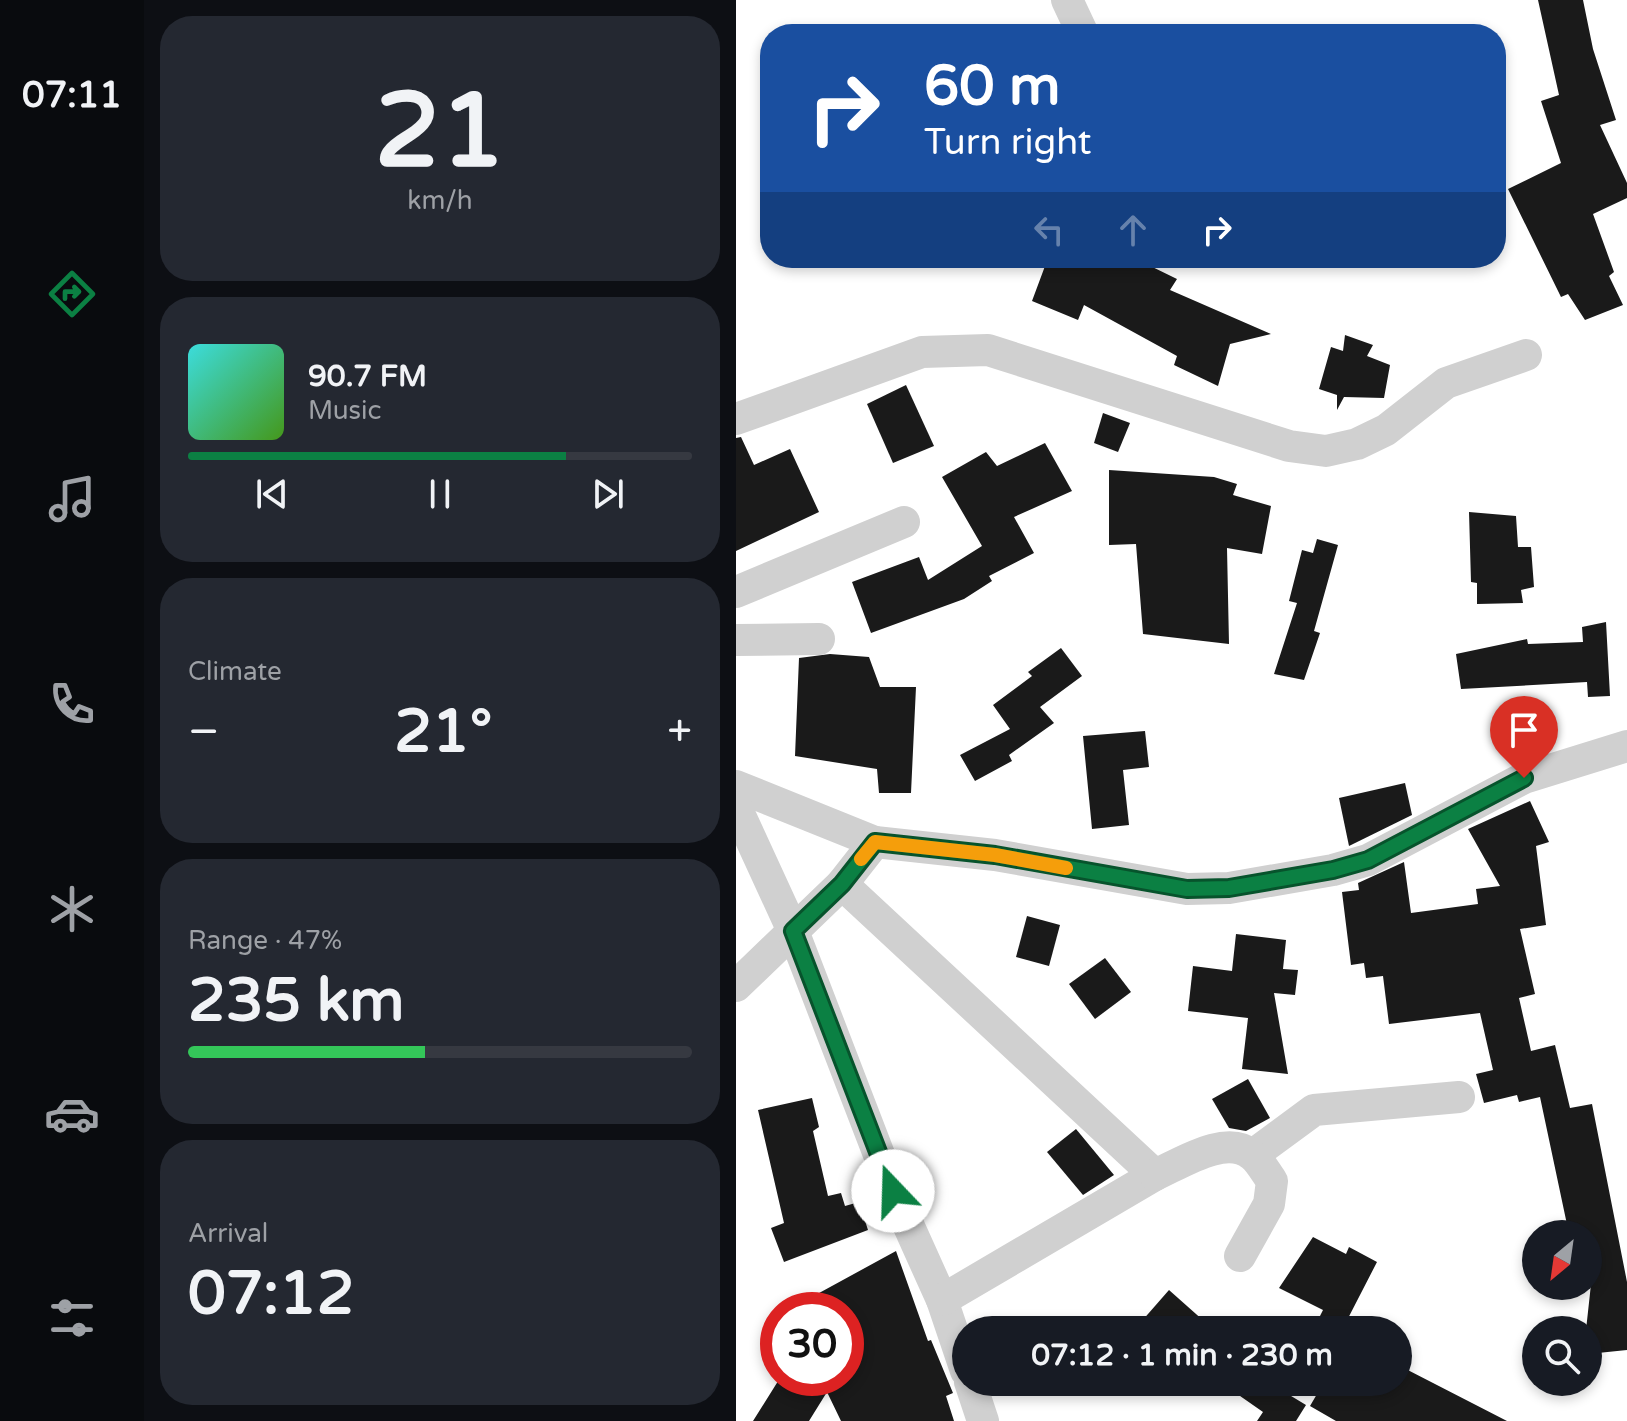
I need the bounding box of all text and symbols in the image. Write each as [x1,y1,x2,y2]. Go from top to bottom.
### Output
text: 60 m [924,53,1060,120]
icon: right [792,56,896,160]
text: 21 [375,70,505,195]
text: 07:11 [22,74,122,117]
text: Turn right [924,121,1091,164]
text: km/h [407,185,473,216]
icon: left [1027,208,1071,252]
icon: ahead [1111,208,1155,252]
icon: right [1195,208,1239,252]
icon: directions [44,266,100,322]
text: 90.7 FM [308,358,427,395]
text: Music [308,395,381,426]
icon: music [44,471,100,527]
icon: previous [250,472,294,516]
icon: pause [418,472,462,516]
icon: next [586,472,630,516]
text: Climate [188,656,282,687]
icon: phone [44,676,100,732]
text: 21° [394,696,492,768]
pin [1490,696,1558,778]
text: − [188,706,219,759]
text: + [667,706,692,759]
icon: arrive [1502,708,1546,752]
icon: climate [44,881,100,937]
text: Range · 47% [188,925,342,956]
text: 235 km [188,965,404,1037]
icon: car [44,1086,100,1142]
position arrow [851,1149,935,1233]
text: Arrival [188,1218,268,1249]
north arrow [1522,1220,1602,1300]
map controls [1522,1220,1602,1396]
text: 07:12 [188,1258,354,1330]
icon: filters [44,1290,100,1346]
speed limit sign: 30 [760,1292,864,1396]
button: search [1522,1316,1602,1396]
text: 07:12 · 1 min · 230 m [1031,1337,1333,1374]

